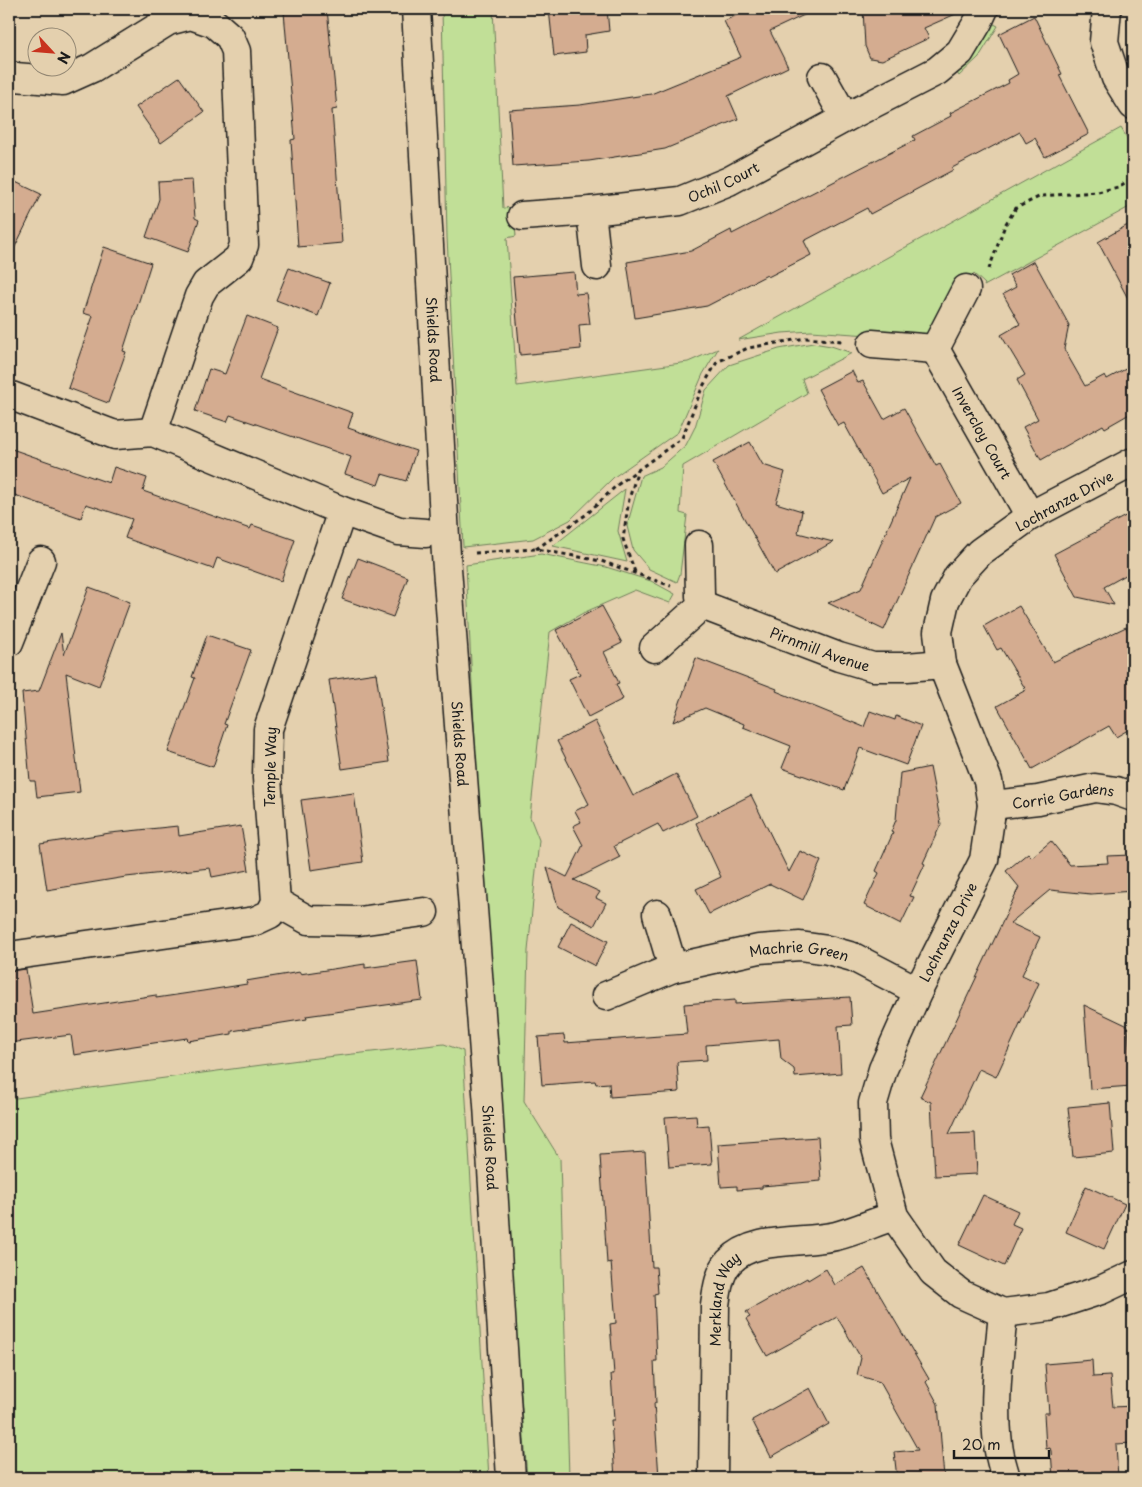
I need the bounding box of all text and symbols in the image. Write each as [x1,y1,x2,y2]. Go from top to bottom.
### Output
north arrow [28,28,78,78]
text: N [52,48,76,68]
street label: Ochil Court [684,156,763,207]
street label: Shields Road [421,296,447,383]
street label: Invercloy Court [948,382,1017,483]
street label: Lochranza Drive [1011,465,1117,537]
street label: Pirnmill Avenue [767,621,873,676]
street label: Shields Road [447,700,474,787]
street label: Temple Way [259,727,281,807]
street label: Corrie Gardens [1011,777,1116,813]
street label: Lochranza Drive [914,879,982,985]
street label: Machrie Green [747,935,851,966]
street label: Shields Road [477,1104,504,1191]
street label: Merkland Way [704,1246,744,1347]
scale bar [954,1427,1050,1459]
text: 20 m [962,1432,1001,1455]

